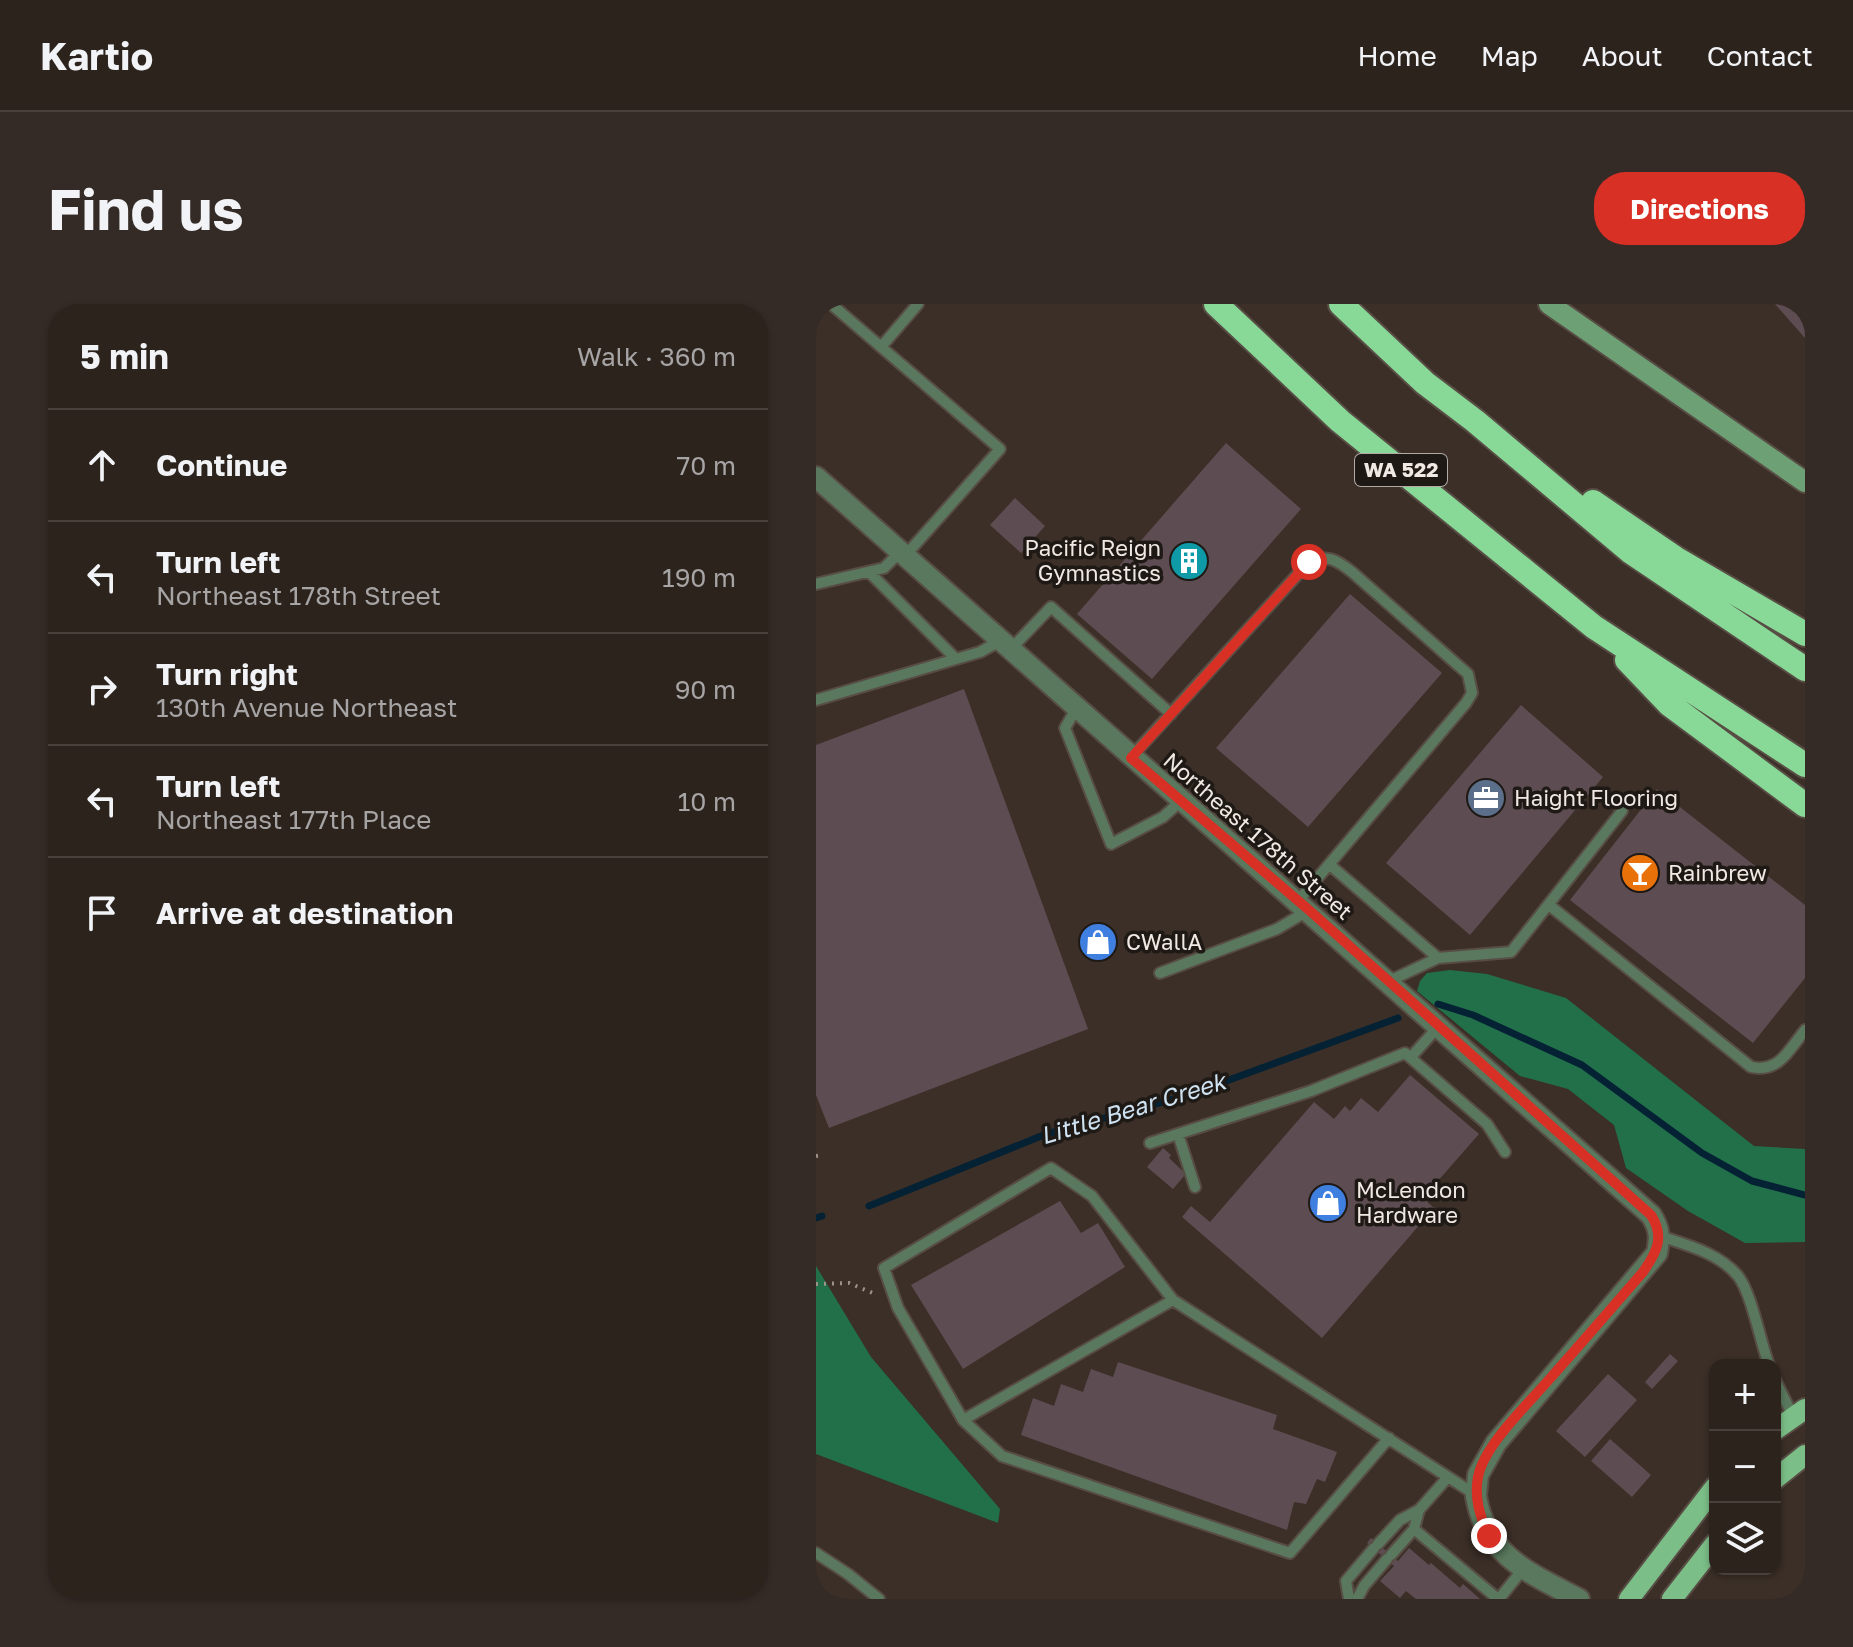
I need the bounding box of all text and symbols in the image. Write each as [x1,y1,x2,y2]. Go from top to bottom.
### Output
text: Kartio [40,33,153,78]
text: Home [1358,39,1437,72]
text: Map [1481,39,1538,72]
text: About [1582,39,1663,72]
text: Contact [1707,39,1813,72]
button: Directions [1594,172,1805,245]
text: Find us [48,175,244,242]
text: 5 min [80,336,169,376]
text: Walk · 360 m [577,341,736,372]
icon: ahead [80,443,124,487]
text: Continue [156,447,287,483]
text: 70 m [677,450,736,481]
road number: WA 522 [1355,454,1447,486]
place label: Pacific Reign Gymnastics [1025,534,1161,586]
building icon: Pacific Reign Gymnastics [1168,540,1210,582]
text: Turn left [156,544,281,580]
route start [1291,544,1327,580]
icon: left [80,555,124,599]
text: 190 m [662,562,736,593]
text: Northeast 178th Street [156,580,441,611]
text: Turn right [156,656,298,692]
icon: right [80,667,124,711]
text: 90 m [675,674,736,705]
text: 130th Avenue Northeast [156,692,457,723]
street label: Northeast 178th Street [1158,746,1358,925]
text: Turn left [156,768,281,804]
office icon: Haight Flooring [1465,777,1507,819]
icon: left [80,779,124,823]
place label: Haight Flooring [1514,784,1678,811]
text: 10 m [678,786,736,817]
text: Northeast 177th Place [156,804,431,835]
bar icon: Rainbrew [1619,852,1661,894]
place label: Rainbrew [1668,859,1767,886]
icon: arrive [80,891,124,935]
text: Arrive at destination [156,895,453,931]
shop icon: CWallA [1077,921,1119,963]
place label: CWallA [1126,928,1202,955]
water label: Little Bear Creek [1036,1065,1231,1150]
place label: McLendon Hardware [1356,1176,1466,1228]
shop icon: McLendon Hardware [1307,1182,1349,1224]
map controls [1709,1359,1781,1575]
button: + [1709,1359,1781,1431]
button: − [1709,1431,1781,1503]
button: layers [1709,1503,1781,1575]
route end [1471,1518,1507,1554]

